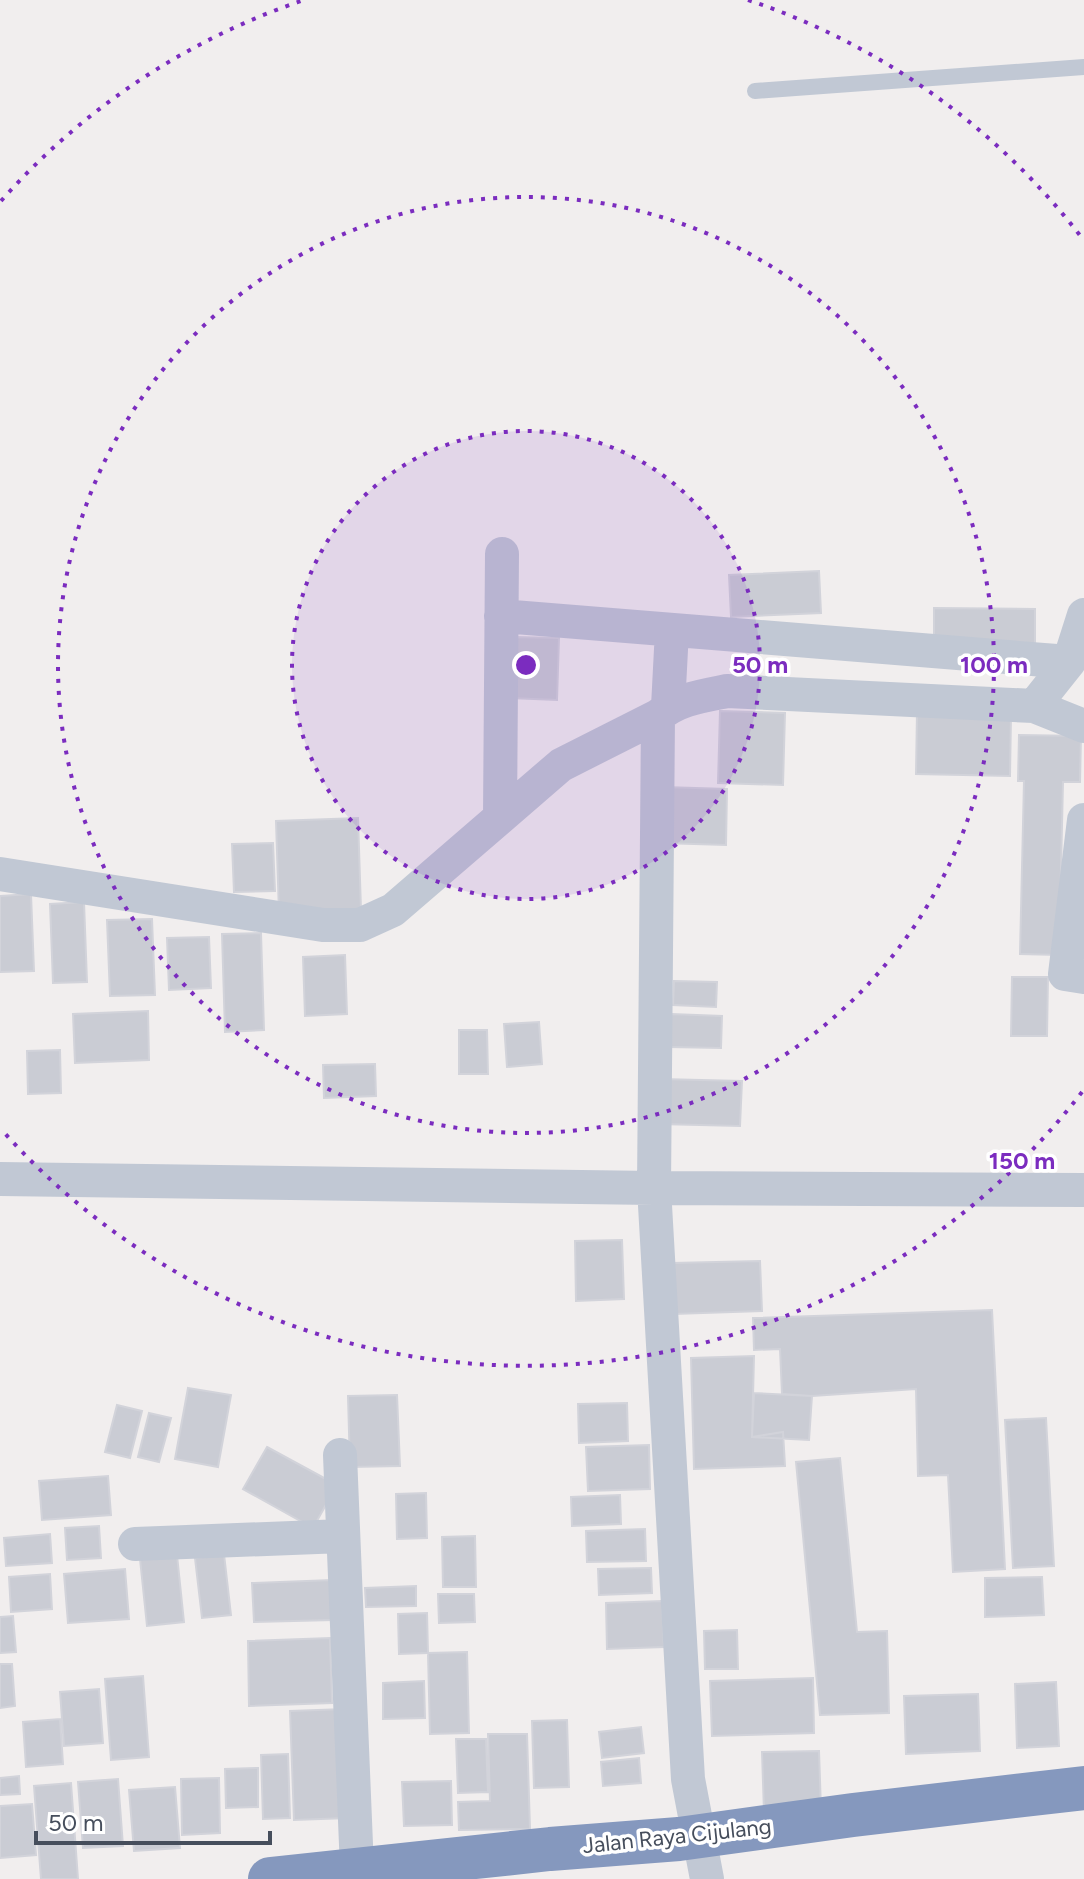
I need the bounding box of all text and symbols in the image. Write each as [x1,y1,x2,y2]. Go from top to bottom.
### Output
text: 50 m [732,650,788,679]
text: 100 m [960,650,1028,679]
centre of rings [512,651,540,679]
text: 150 m [989,1146,1055,1175]
scale bar [36,1795,270,1845]
text: 50 m [48,1808,104,1837]
street label: Jalan Raya Cijulang [581,1813,773,1859]

